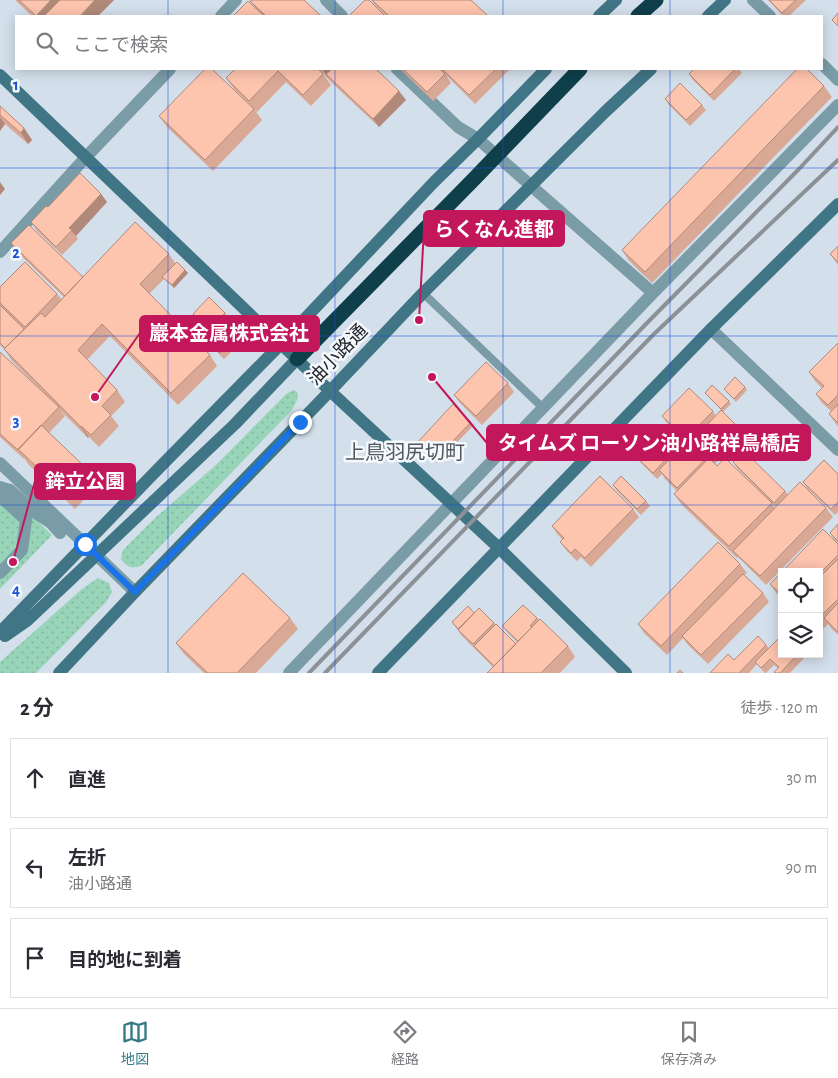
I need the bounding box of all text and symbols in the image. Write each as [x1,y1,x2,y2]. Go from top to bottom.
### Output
search box [15,15,823,70]
icon: search [33,29,61,57]
text: ここで検索 [73,36,168,55]
text: 1 [13,77,19,93]
callout: らくなん進都 [424,211,564,246]
text: らくなん進都 [434,219,554,240]
text: 2 [12,245,20,261]
callout: 巖本金属株式会社 [140,316,319,351]
street label: 油小路通 [304,320,371,389]
text: 巖本金属株式会社 [149,322,309,344]
route end [289,411,312,434]
text: 3 [13,413,20,429]
callout: タイムズ ローソン油小路祥鳥橋店 [487,425,810,460]
text: タイムズ ローソン油小路祥鳥橋店 [498,432,800,454]
district label: 上鳥羽尻切町 [345,442,465,463]
callout: 鉾立公園 [35,464,135,499]
text: 鉾立公園 [45,471,125,492]
route start [74,533,97,556]
map controls [778,568,823,658]
button: locate [778,568,823,613]
text: 4 [12,582,20,598]
button: layers [778,613,823,658]
text: 2 分 [20,698,54,719]
text: 徒歩 · 120 m [740,700,818,716]
icon: ahead [21,764,49,792]
text: 30 m [787,770,817,786]
text: 直進 [68,771,106,790]
text: 左折 [68,849,106,868]
icon: left [21,854,49,882]
text: 90 m [786,860,817,876]
text: 油小路通 [68,876,132,892]
icon: arrive [21,944,49,972]
text: 目的地に到着 [68,951,182,970]
tab: 地図 [121,1018,149,1069]
tab: 経路 [391,1018,419,1069]
tab: 保存済み [661,1018,717,1069]

